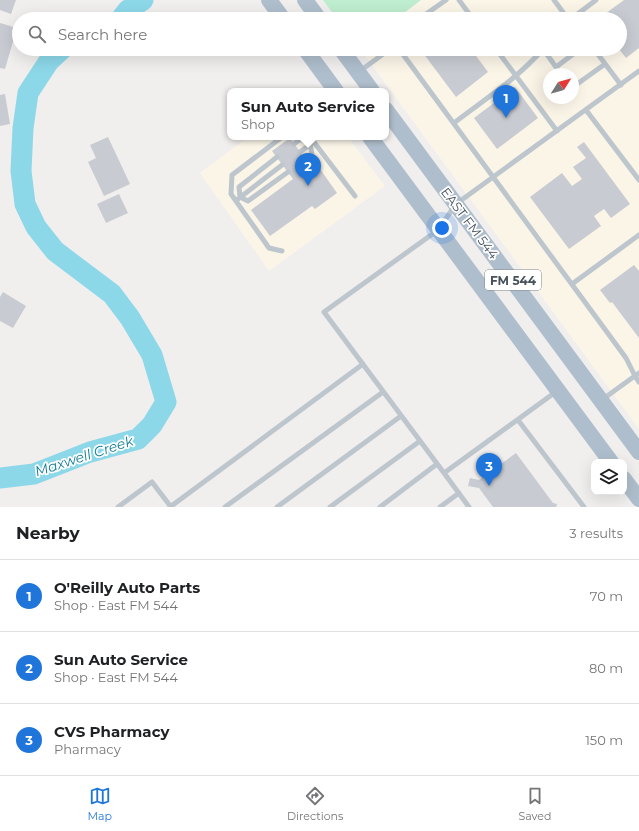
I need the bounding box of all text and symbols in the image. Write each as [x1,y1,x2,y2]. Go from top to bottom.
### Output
search box [12,12,627,56]
icon: search [26,23,48,45]
text: Search here [58,25,147,44]
north arrow [543,68,579,104]
pin: 1 [493,85,519,118]
popup [227,88,389,140]
text: Sun Auto Service [241,97,375,116]
text: Shop [241,116,275,132]
pin: 2 [295,153,321,186]
street label: EAST FM 544 [438,184,502,262]
your location [432,218,452,238]
road number: FM 544 [485,270,541,290]
water label: Maxwell Creek [32,431,136,480]
pin: 3 [476,453,502,486]
map controls [591,459,627,495]
button: layers [591,459,627,495]
text: Nearby [16,523,80,543]
text: 3 results [569,525,623,541]
text: O'Reilly Auto Parts [54,578,200,597]
text: 1 [26,588,32,604]
text: 70 m [590,588,623,604]
text: Shop · East FM 544 [54,597,178,613]
text: Sun Auto Service [54,650,188,669]
text: 2 [25,660,33,676]
text: 80 m [589,660,623,676]
text: Shop · East FM 544 [54,669,178,685]
text: CVS Pharmacy [54,722,169,741]
text: 3 [25,732,33,748]
text: 150 m [585,732,623,748]
text: Pharmacy [54,741,121,757]
tab: Map [88,785,112,823]
tab: Directions [287,785,343,823]
tab: Saved [518,785,551,823]

